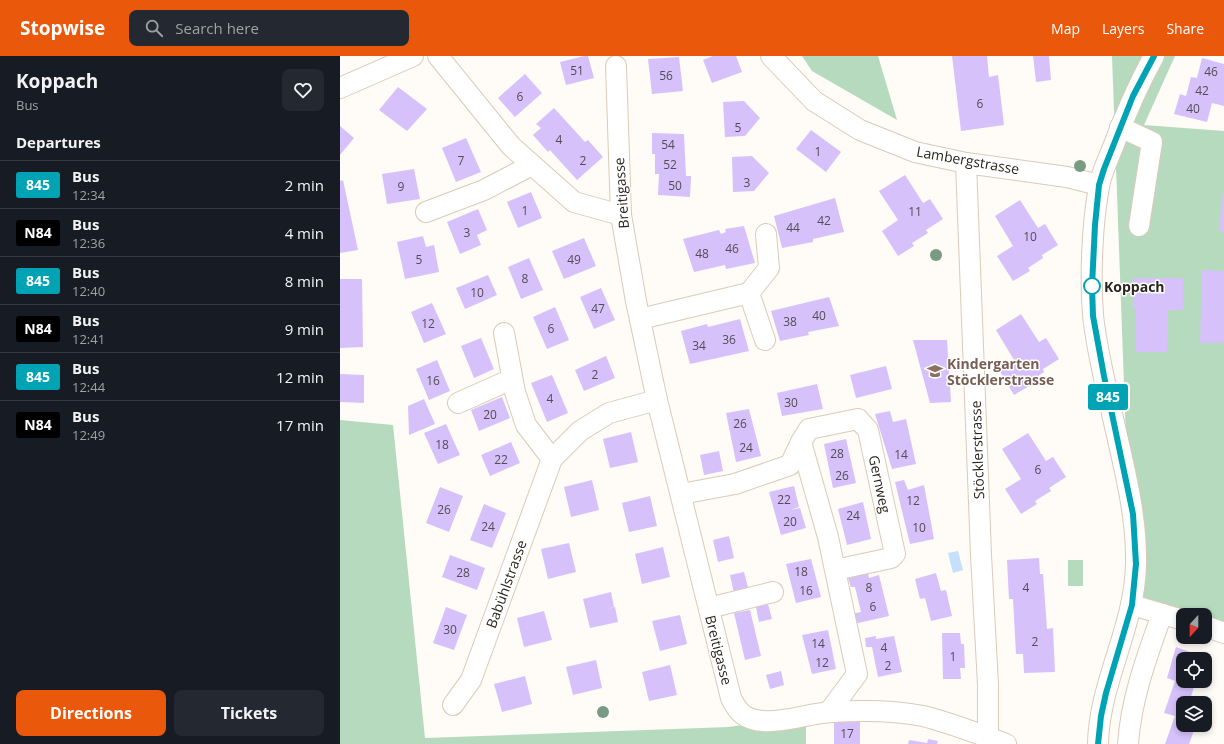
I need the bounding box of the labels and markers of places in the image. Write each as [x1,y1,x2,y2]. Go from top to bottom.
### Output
marker: Koppach [1083,277,1101,295]
place label: Koppach [1104,277,1165,296]
place label: Kindergarten Stöcklerstrasse [947,354,1054,389]
school or university icon: Kindergarten Stöcklerstrasse [926,362,944,380]

